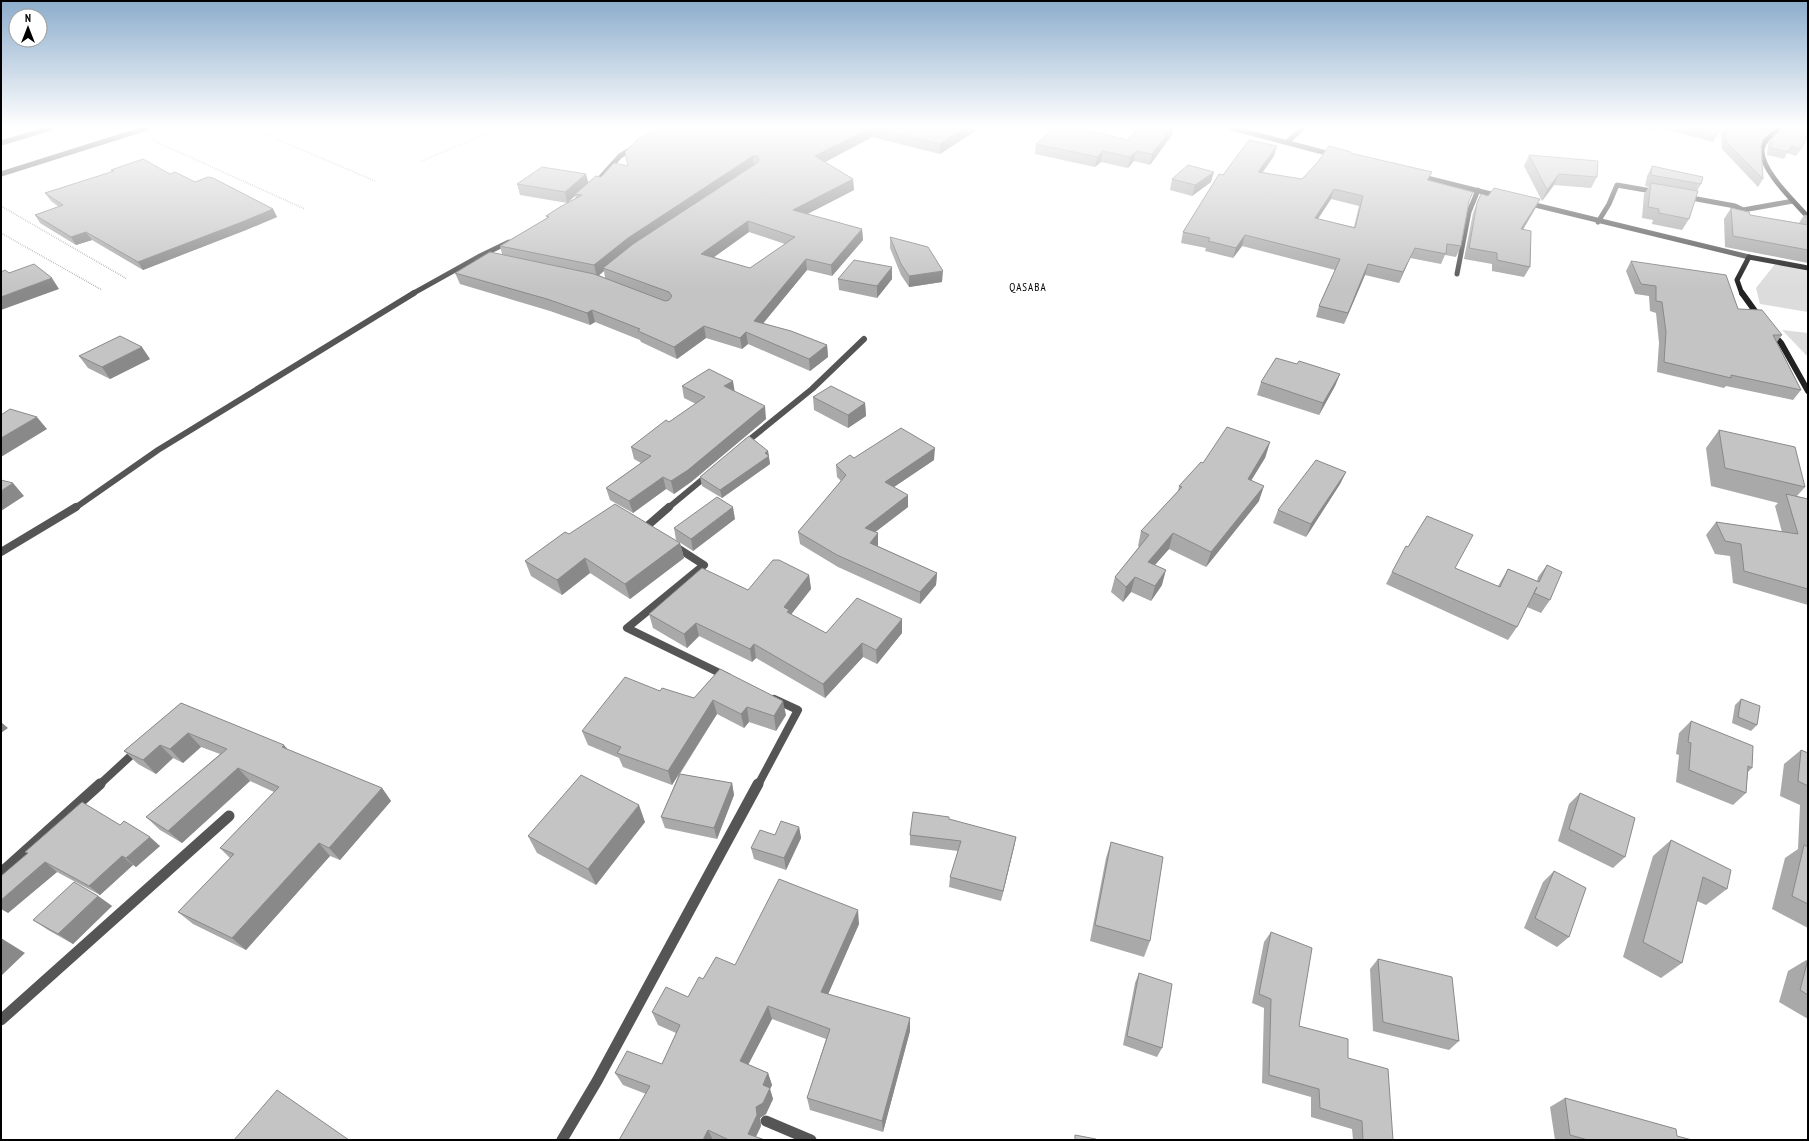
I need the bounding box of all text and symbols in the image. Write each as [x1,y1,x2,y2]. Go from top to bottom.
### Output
north arrow [8,8,48,48]
text: N [25,11,31,25]
district label: QASABA [1009,280,1047,294]

